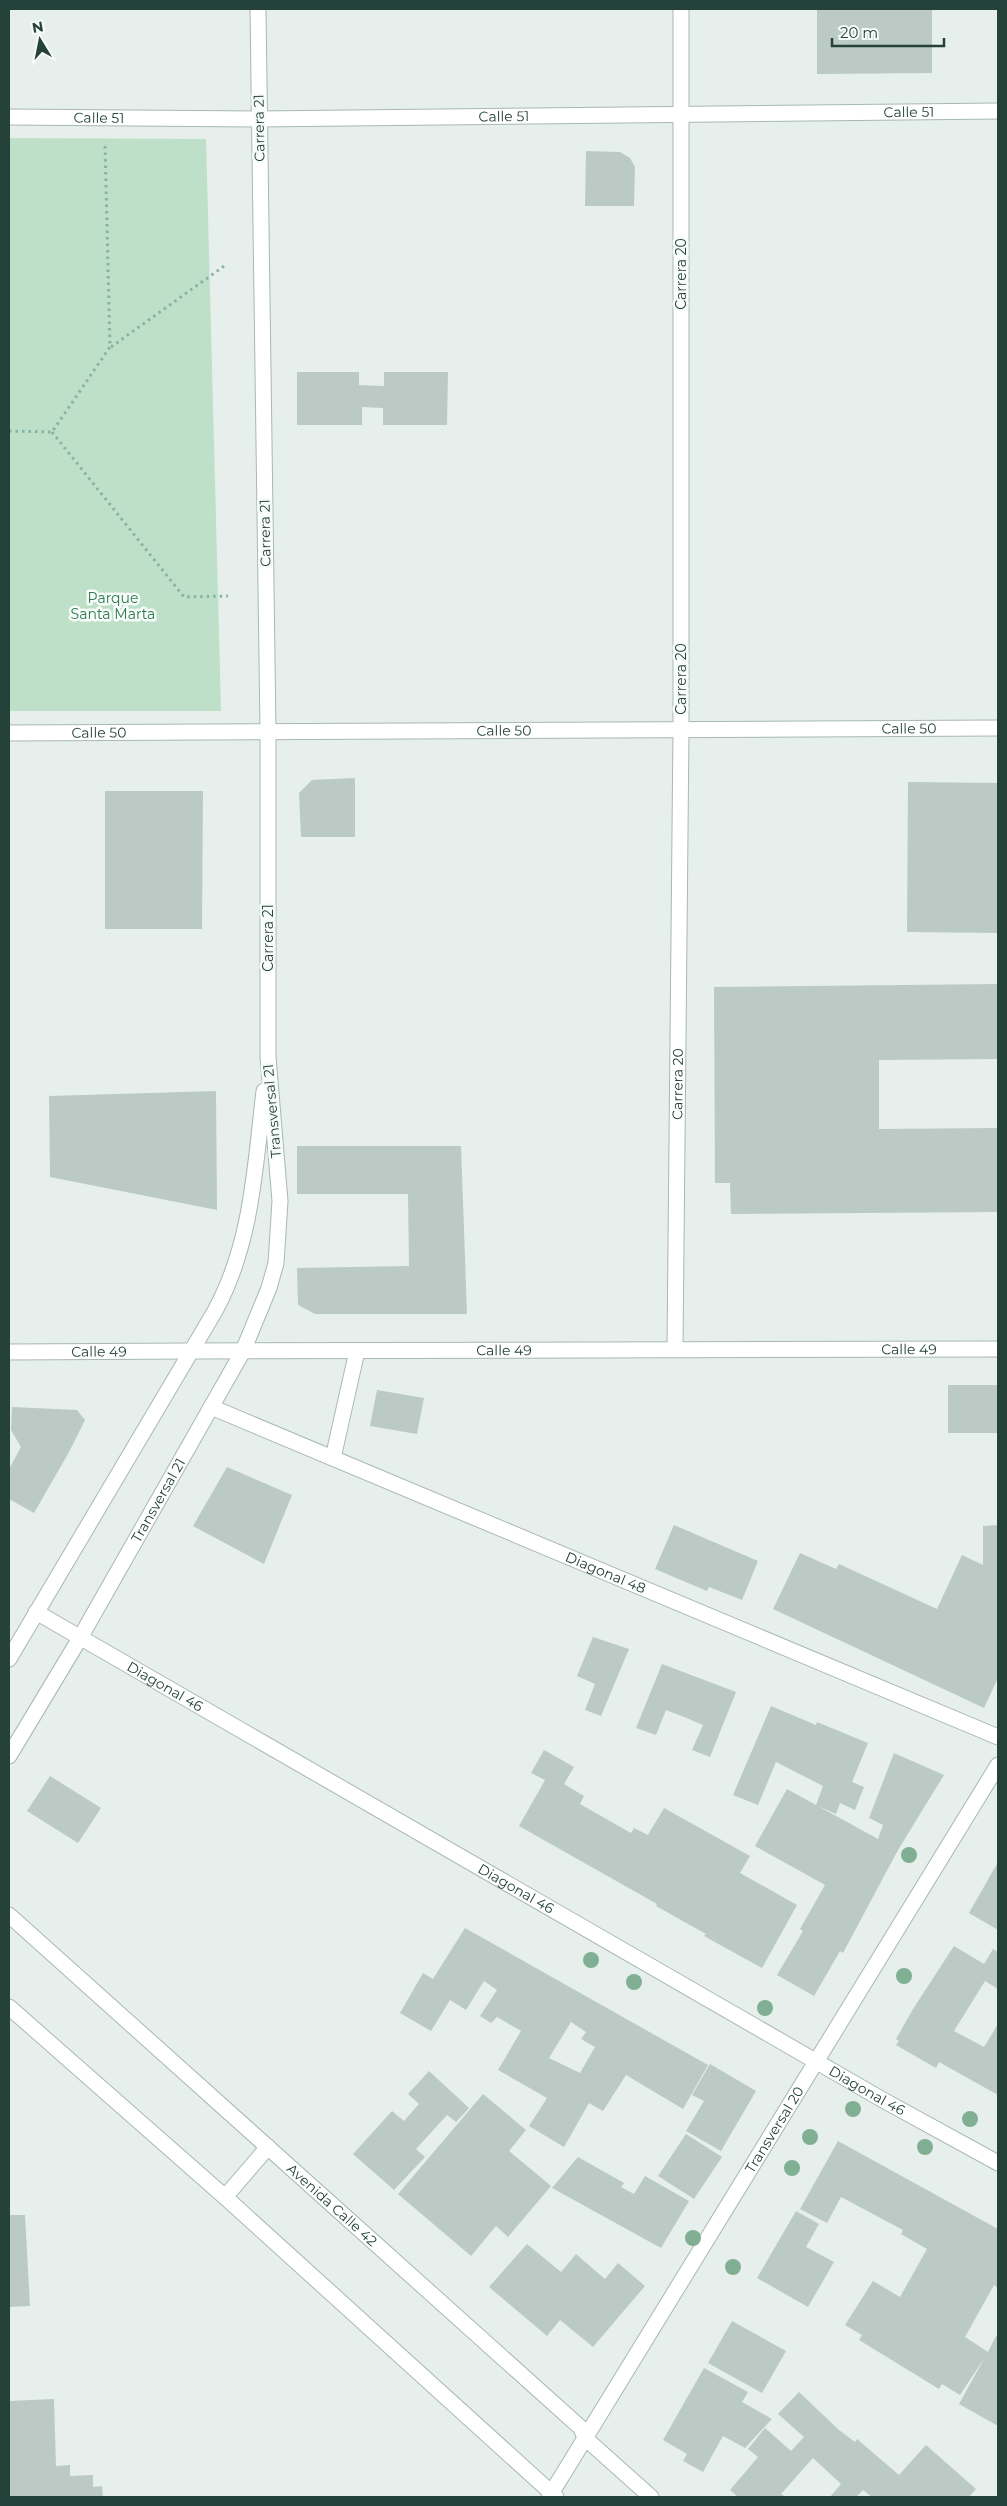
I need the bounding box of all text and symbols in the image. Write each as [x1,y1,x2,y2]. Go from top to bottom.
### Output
north arrow [15,15,65,65]
scale bar [832,15,944,47]
text: N [31,17,45,37]
text: 20 m [840,23,878,42]
street label: Carrera 21 [249,94,269,162]
street label: Calle 51 [883,103,934,121]
street label: Calle 51 [478,107,529,126]
street label: Calle 51 [74,109,124,127]
street label: Carrera 20 [672,238,690,310]
street label: Carrera 21 [255,499,275,567]
park label: Parque Santa Marta [71,589,155,623]
street label: Carrera 20 [672,643,690,715]
street label: Calle 50 [881,719,937,738]
street label: Calle 50 [476,721,532,740]
street label: Calle 50 [71,723,127,742]
street label: Carrera 21 [259,904,277,972]
street label: Carrera 20 [668,1048,687,1120]
street label: Transversal 21 [259,1063,285,1159]
street label: Calle 49 [881,1340,937,1358]
street label: Calle 49 [476,1341,532,1359]
street label: Calle 49 [71,1342,127,1361]
street label: Transversal 21 [127,1455,189,1546]
street label: Diagonal 48 [563,1548,649,1597]
street label: Diagonal 46 [124,1657,207,1716]
street label: Diagonal 46 [475,1860,558,1918]
street label: Diagonal 46 [826,2062,909,2120]
street label: Transversal 20 [741,2083,808,2176]
street label: Avenida Calle 42 [283,2160,381,2250]

